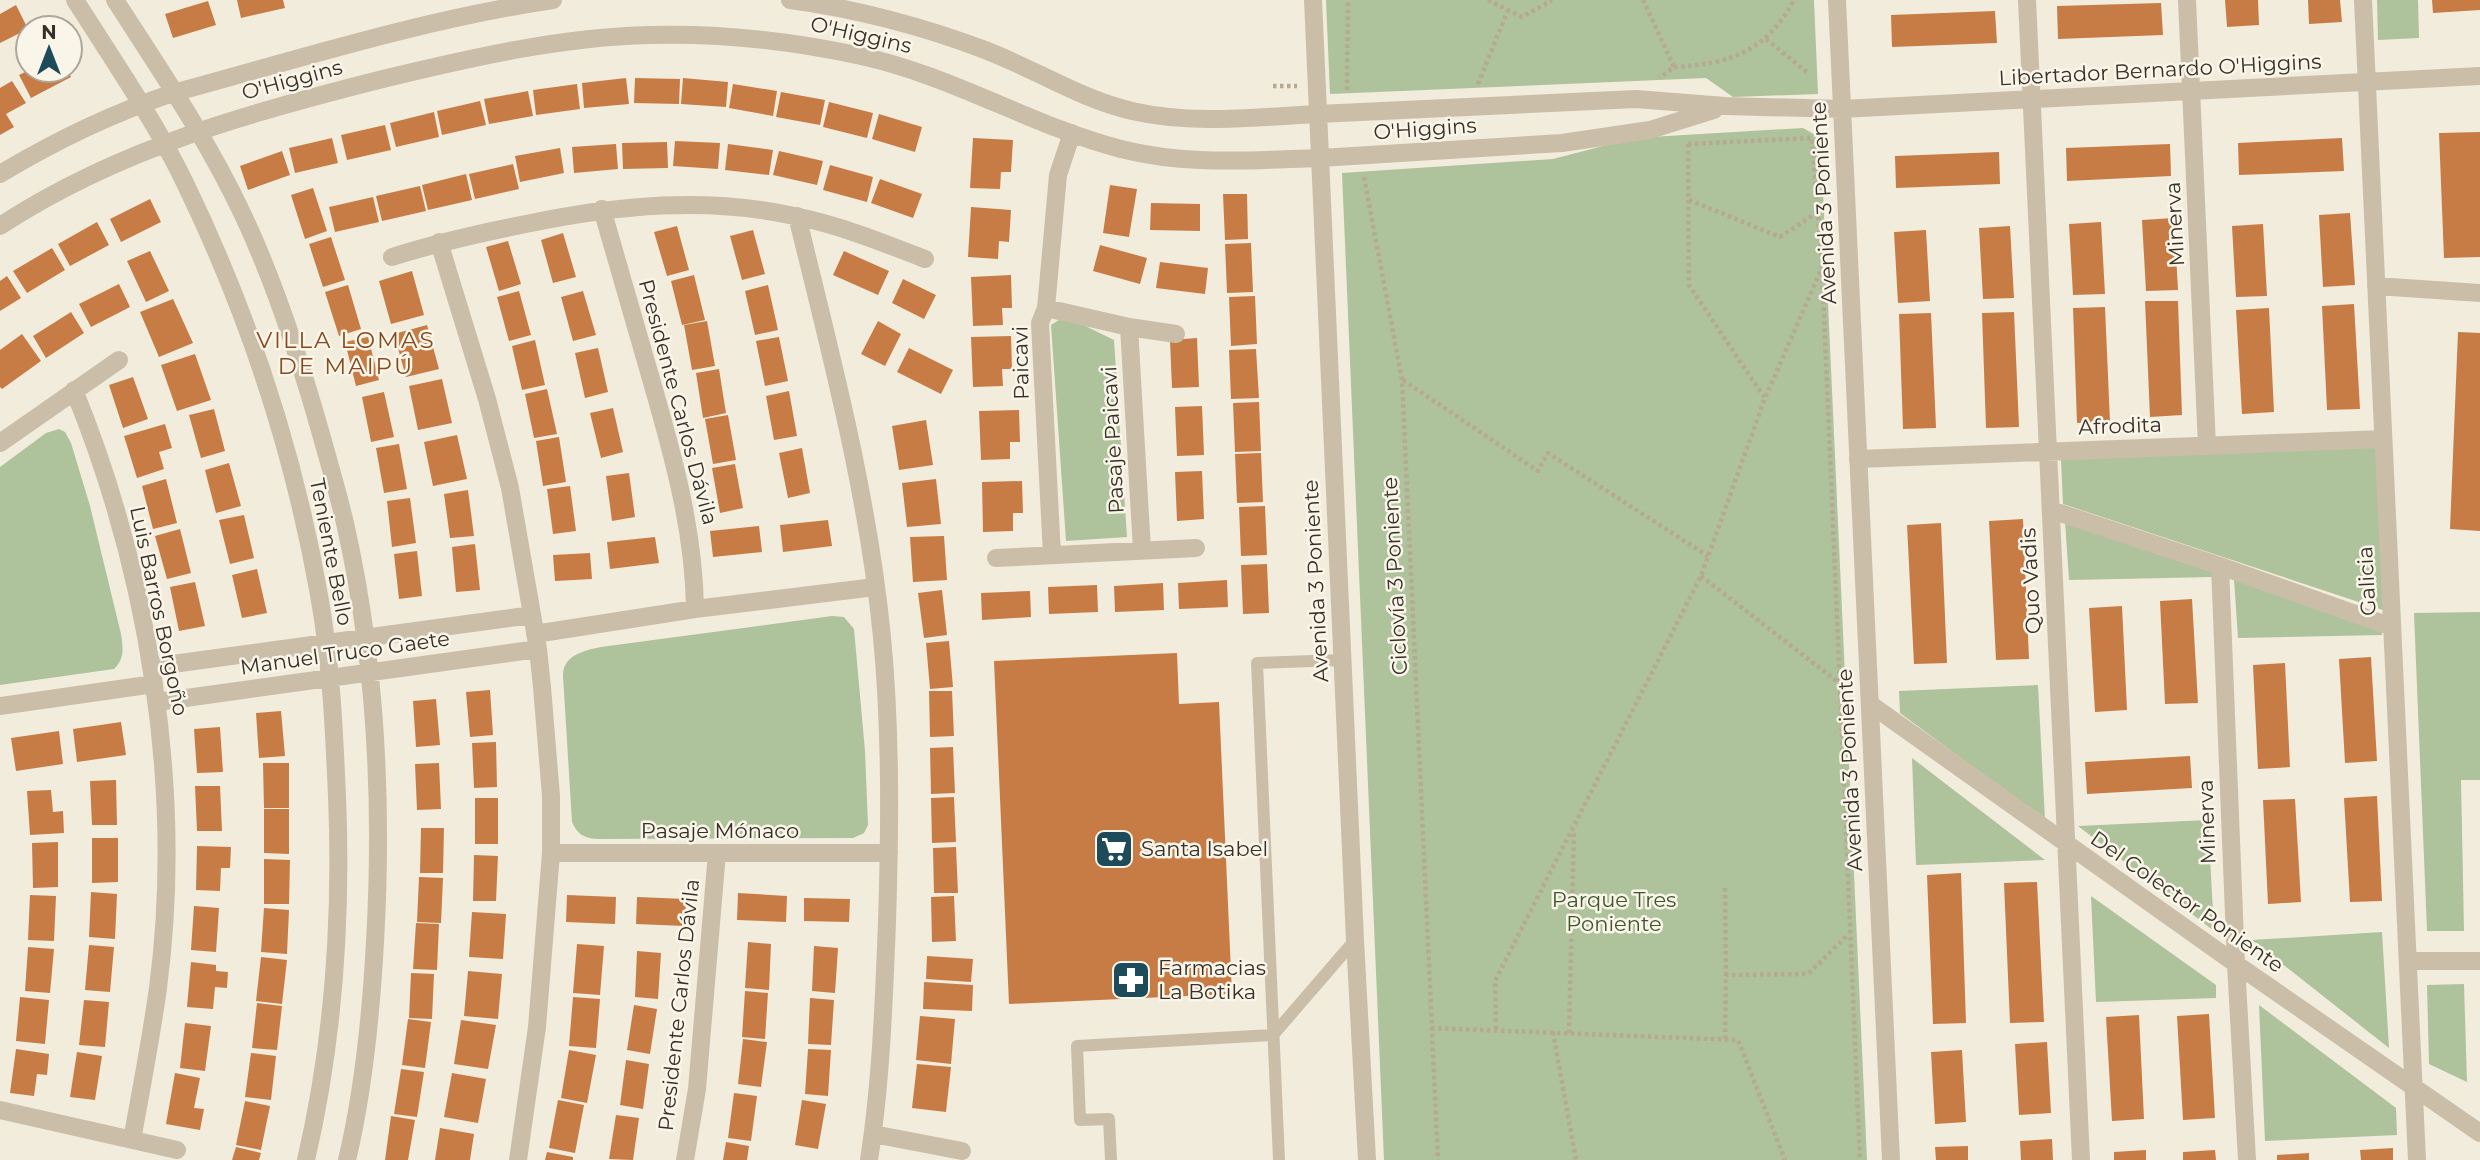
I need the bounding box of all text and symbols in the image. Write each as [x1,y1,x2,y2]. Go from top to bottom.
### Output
street label: O'Higgins [808,11,914,58]
north arrow [14,14,84,84]
text: N [41,21,57,44]
street label: Libertador Bernardo O'Higgins [1998,49,2322,90]
street label: O'Higgins [239,54,345,105]
street label: Avenida 3 Poniente [1806,101,1841,305]
street label: O'Higgins [1373,112,1477,145]
street label: Minerva [2160,181,2189,267]
street label: Presidente Carlos Dávila [634,276,723,527]
district label: VILLA LOMAS DE MAIPÚ [256,326,436,380]
street label: Paicavi [1007,326,1034,400]
street label: Pasaje Paicavi [1096,366,1129,514]
street label: Afrodita [2078,412,2162,439]
street label: Teniente Bello [305,476,358,628]
street label: Ciclovía 3 Poniente [1377,476,1412,676]
street label: Avenida 3 Poniente [1298,479,1333,683]
street label: Luis Barros Borgoño [125,504,194,718]
street label: Quo Vadis [2015,527,2046,635]
street label: Galicia [2352,546,2381,616]
street label: Manuel Truco Gaete [239,625,451,680]
street label: Avenida 3 Poniente [1832,668,1867,872]
street label: Minerva [2193,779,2220,865]
street label: Pasaje Mónaco [641,818,799,843]
street label: Del Colector Poniente [2086,825,2289,978]
supermarket icon: Santa Isabel [1093,828,1135,870]
place label: Santa Isabel [1141,836,1268,861]
street label: Presidente Carlos Dávila [653,878,704,1132]
park label: Parque Tres Poniente [1552,887,1676,936]
place label: Farmacias La Botika [1158,955,1266,1004]
pharmacy icon: Farmacias La Botika [1110,959,1152,1001]

